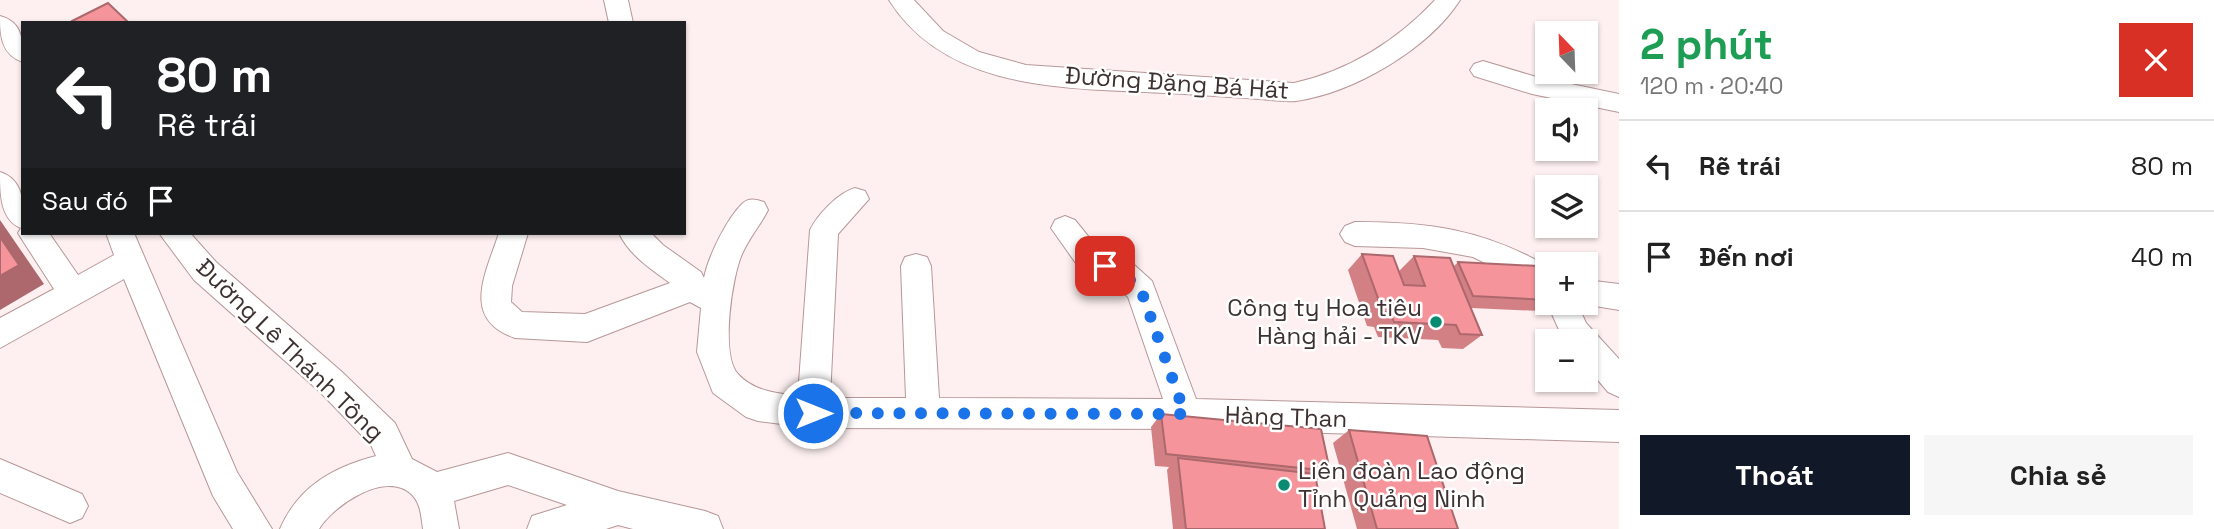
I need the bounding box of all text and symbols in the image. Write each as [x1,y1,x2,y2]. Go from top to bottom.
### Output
text: 2 phút [1640,18,1773,71]
north arrow [1535,21,1598,84]
map controls [1535,21,1598,392]
button: close [2119,23,2193,97]
text: 80 m [157,44,272,106]
icon: left [42,49,133,140]
street label: Đường Đặng Bá Hát [1064,59,1290,106]
text: 120 m · 20:40 [1640,71,1784,101]
button: sound [1535,98,1598,161]
text: Rẽ trái [157,105,257,145]
icon: left [1640,147,1678,185]
text: Rẽ trái [1699,149,1781,183]
text: 80 m [2131,149,2193,183]
button: layers [1535,175,1598,238]
icon: arrive [142,182,180,220]
text: Sau đó [42,184,128,218]
pin [1075,236,1135,296]
icon: arrive [1640,238,1678,276]
text: Đến nơi [1699,240,1794,274]
text: 40 m [2131,240,2193,274]
icon: arrive [1086,247,1124,285]
street label: Đường Lê Thánh Tông [190,252,391,447]
button: + [1535,252,1598,315]
place label: Công ty Hoa tiêu Hàng hải - TKV [1227,292,1422,351]
marker: Công ty Hoa tiêu Hàng hải - TKV [1428,314,1444,330]
button: − [1535,329,1598,392]
position arrow [776,376,850,450]
street label: Hàng Than [1224,399,1348,434]
button: Thoát [1640,435,1910,515]
button: Chia sẻ [1924,435,2193,515]
place label: Liên đoàn Lao động Tỉnh Quảng Ninh [1298,455,1525,514]
marker: Liên đoàn Lao động Tỉnh Quảng Ninh [1276,477,1292,493]

